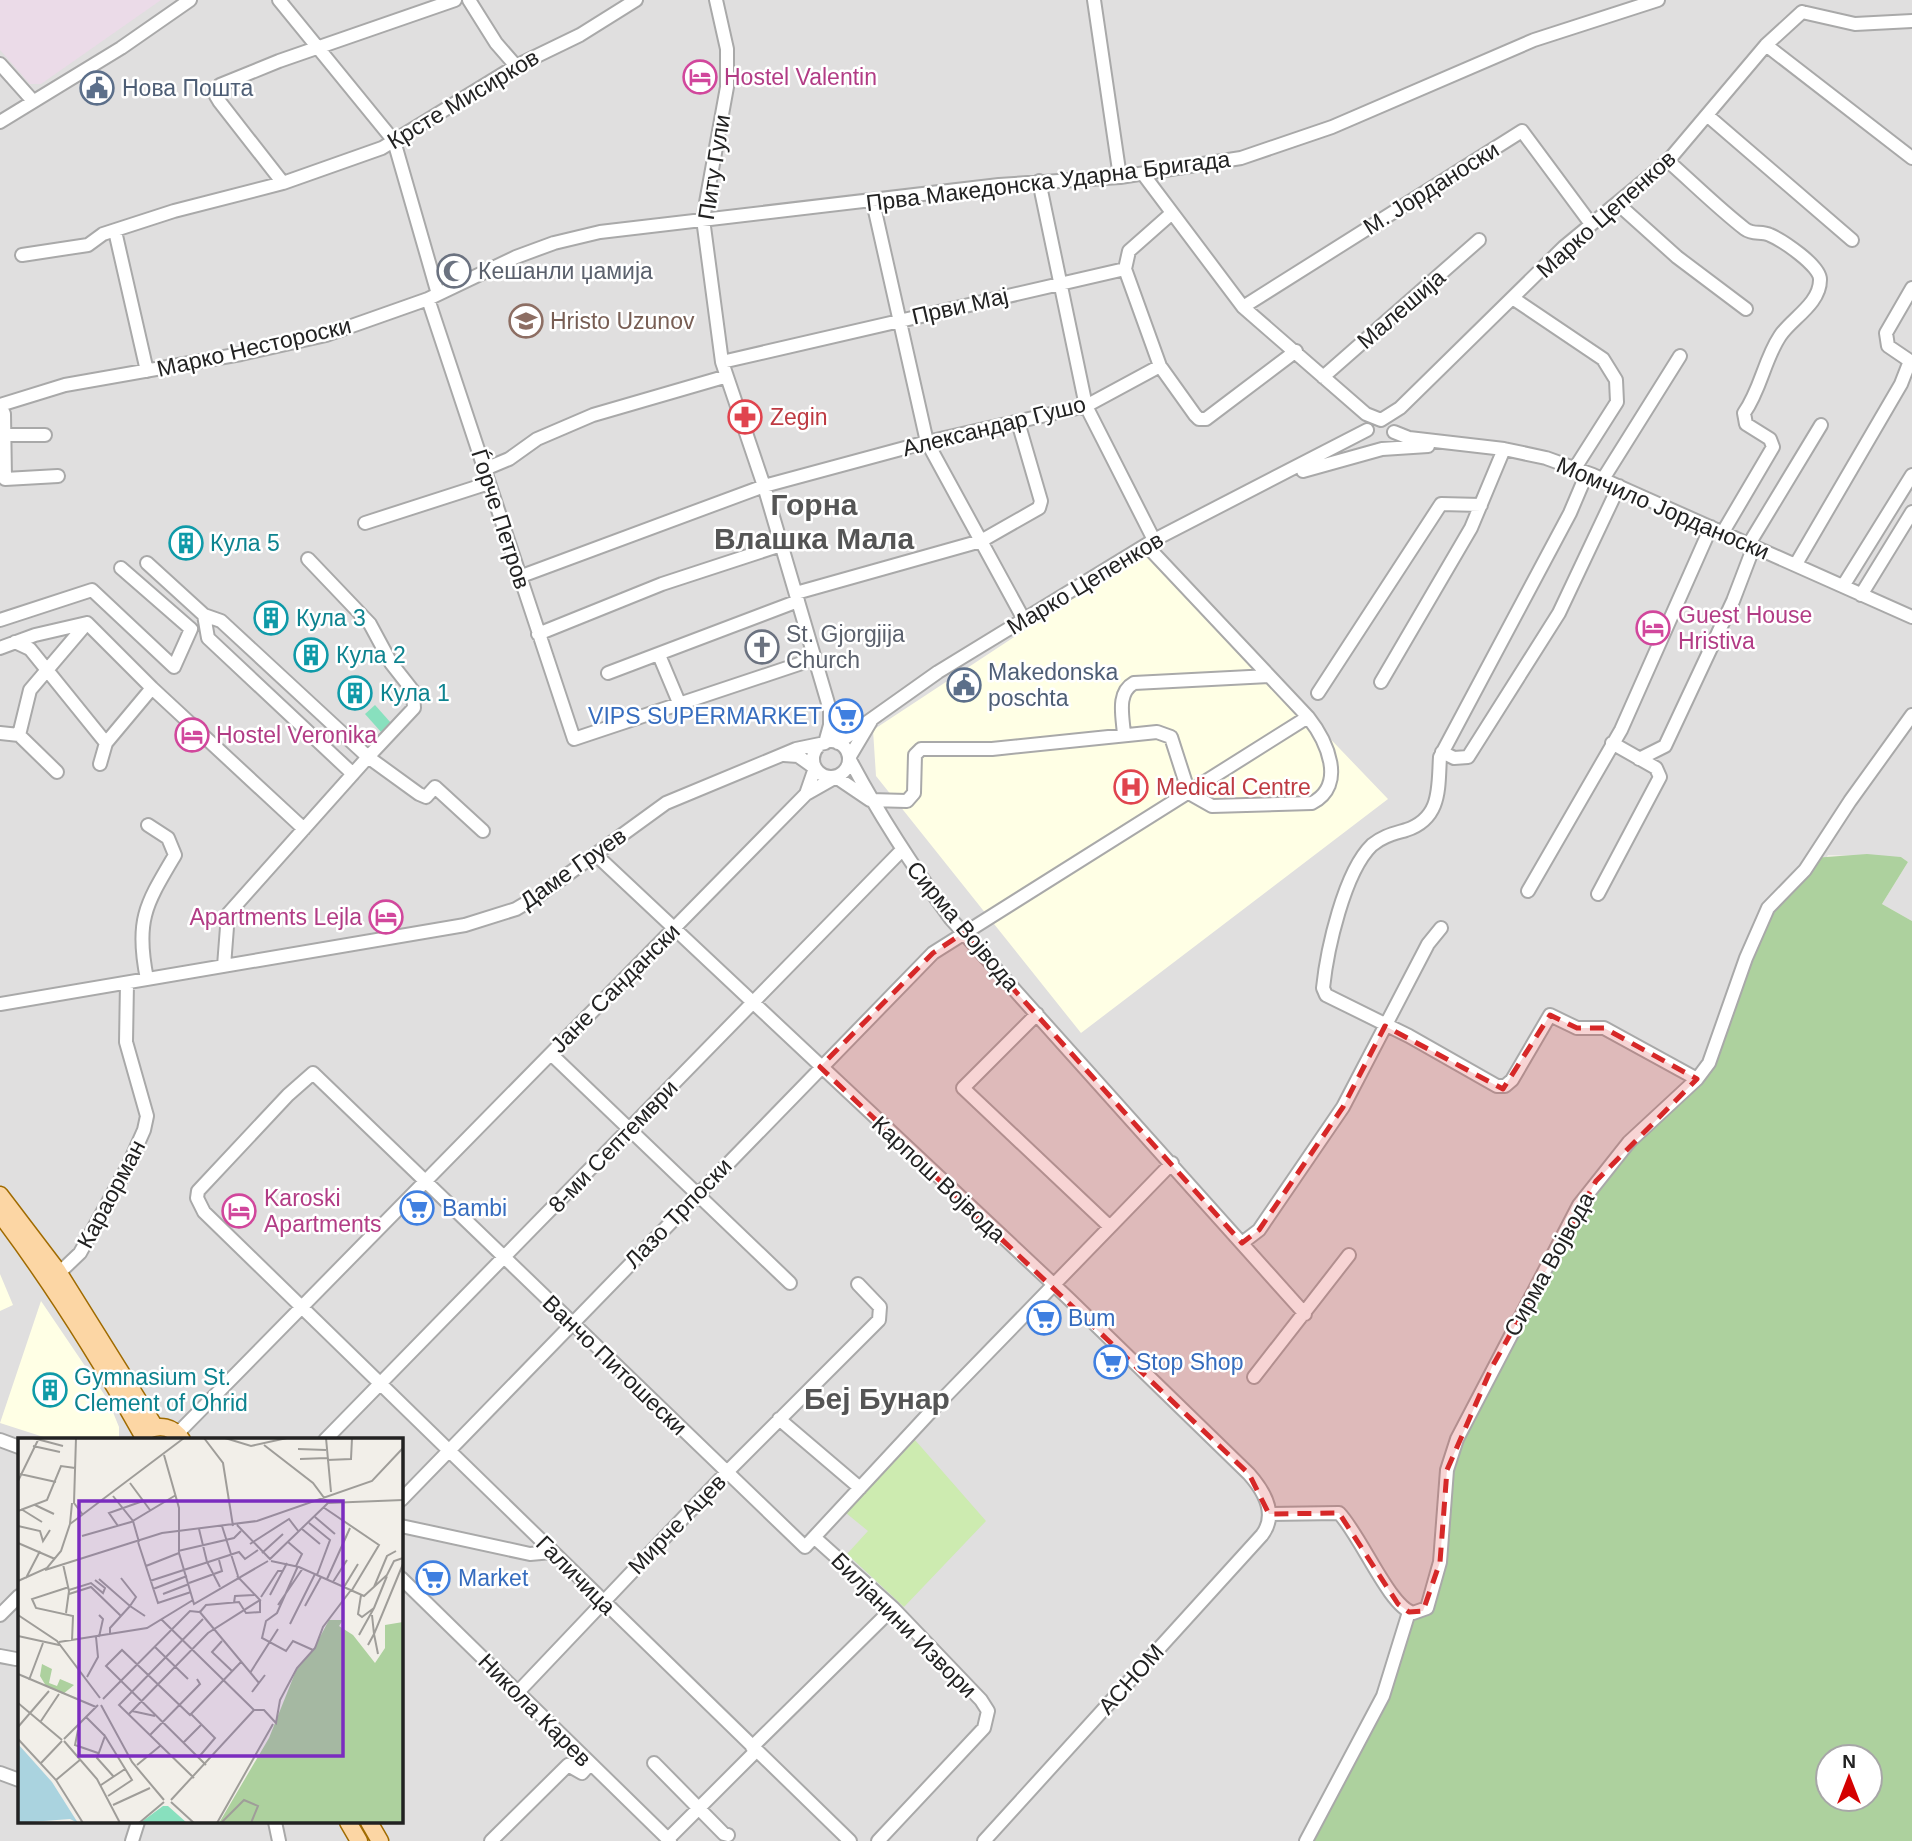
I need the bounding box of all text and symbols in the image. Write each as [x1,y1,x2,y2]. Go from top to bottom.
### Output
street label: Крсте Мисирков [383,44,543,154]
hotel icon: Hostel Valentin [681,58,719,96]
place label: Hostel Valentin [724,64,877,90]
public building icon: Нова Пошта [78,69,116,107]
place label: Нова Пошта [122,75,254,101]
street label: Питу Гули [693,112,735,222]
street label: М. Јорданоски [1359,136,1503,240]
street label: Марко Цепенков [1531,145,1681,283]
street label: Прва Македонска Ударна Бригада [864,146,1232,216]
mosque icon: Кешанли џамија [435,252,473,290]
place label: Кешанли џамија [478,258,653,284]
street label: Малешија [1352,264,1450,354]
street label: Први Мај [909,282,1011,330]
school or university icon: Hristo Uzunov [507,302,545,340]
place label: Hristo Uzunov [550,308,695,334]
street label: Марко Нестороски [154,312,354,382]
street label: Александар Гушо [900,391,1088,461]
pharmacy icon: Zegin [726,398,764,436]
place label: Zegin [770,404,828,430]
street label: Ѓорче Петров [466,446,536,592]
street label: Момчило Јорданоски [1553,451,1773,565]
district label: Горна Влашка Мала [714,488,914,555]
building icon: Кула 5 [167,524,205,562]
street label: Марко Цепенков [1002,526,1168,640]
place label: Кула 5 [210,530,280,556]
building icon: Кула 3 [252,599,290,637]
place label: Guest House Hristiva [1678,602,1812,654]
place label: Кула 3 [296,605,366,631]
hotel icon: Guest House Hristiva [1634,609,1672,647]
place label: St. Gjorgjija Church [786,621,905,673]
church icon: St. Gjorgjija Church [743,628,781,666]
building icon: Кула 2 [292,636,330,674]
place label: Кула 2 [336,642,406,668]
place label: Makedonska poschta [988,659,1119,711]
public building icon: Makedonska poschta [945,666,983,704]
building icon: Кула 1 [336,674,374,712]
place label: Кула 1 [380,680,450,706]
supermarket icon: VIPS SUPERMARKET [827,697,865,735]
place label: VIPS SUPERMARKET [588,703,822,729]
hotel icon: Hostel Veronika [173,716,211,754]
place label: Hostel Veronika [216,722,377,748]
hospital icon: Medical Centre [1112,768,1150,806]
place label: Medical Centre [1156,774,1311,800]
street label: Даме Груев [515,822,631,914]
street label: Сирма Војвода [901,856,1025,996]
hotel icon: Apartments Lejla [367,898,405,936]
place label: Apartments Lejla [189,904,362,930]
street label: Јане Сандански [545,918,685,1058]
street label: 8-ми Септември [543,1074,683,1218]
street label: Карпош Војвода [867,1111,1011,1248]
street label: Караорман [72,1136,150,1252]
street label: Лазо Трпоски [619,1153,737,1273]
place label: Karoski Apartments [264,1185,382,1237]
street label: Сирма Војвода [1499,1187,1599,1341]
supermarket icon: Bambi [398,1189,436,1227]
hotel icon: Karoski Apartments [220,1192,258,1230]
place label: Bambi [442,1195,507,1221]
street label: Ванчо Питошески [538,1290,692,1440]
supermarket icon: Bum [1025,1299,1063,1337]
place label: Bum [1068,1305,1115,1331]
supermarket icon: Stop Shop [1092,1343,1130,1381]
place label: Stop Shop [1136,1349,1243,1375]
place label: Gymnasium St. Clement of Ohrid [74,1364,248,1416]
building icon: Gymnasium St. Clement of Ohrid [31,1371,69,1409]
district label: Беј Бунар [804,1382,950,1415]
inset map [18,1438,402,1824]
street label: Мирче Ацев [623,1469,731,1579]
street label: Галичица [531,1530,621,1620]
street label: Билјанини Извори [826,1547,982,1703]
supermarket icon: Market [414,1559,452,1597]
place label: Market [458,1565,529,1591]
street label: АСНОМ [1093,1639,1169,1719]
street label: Никола Карев [473,1648,597,1772]
north arrow [1814,1743,1884,1813]
text: N [1842,1751,1856,1772]

